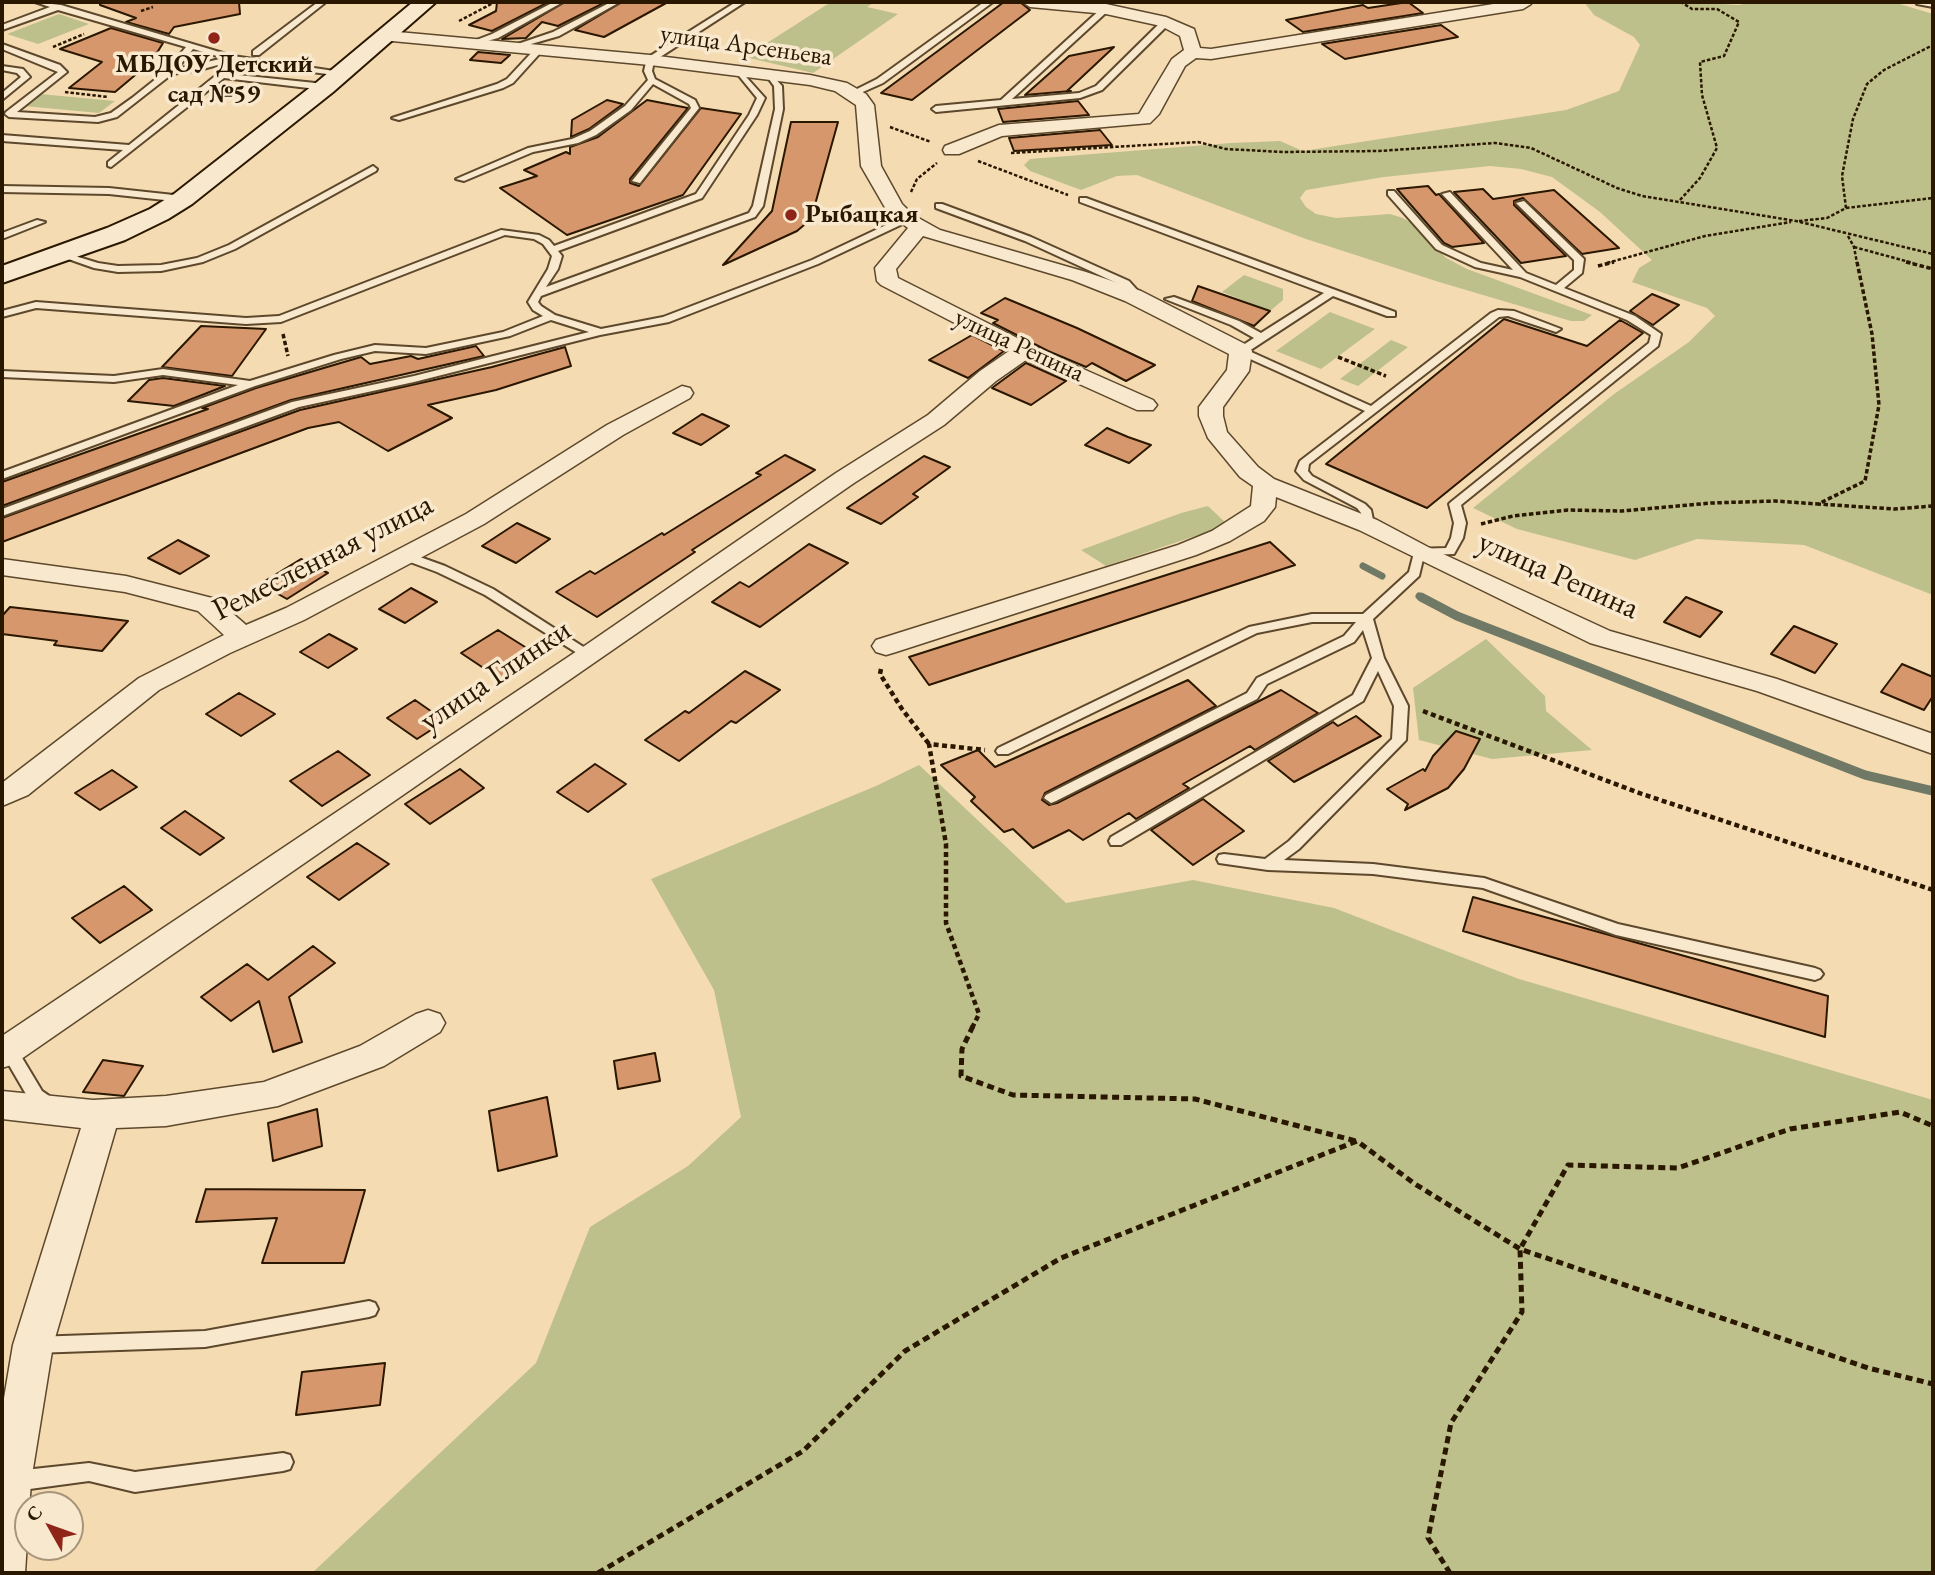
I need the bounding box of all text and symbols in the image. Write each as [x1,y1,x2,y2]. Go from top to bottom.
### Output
street label: улица Арсеньева [658,19,834,73]
marker: МБДОУ Детский сад №59 [206,30,222,46]
place label: МБДОУ Детский сад №59 [115,49,313,110]
place label: Рыбацкая [805,199,918,231]
marker: Рыбацкая [783,207,799,223]
street label: улица Репина [949,302,1089,390]
street label: Ремесленная улица [206,486,440,630]
street label: улица Репина [1472,523,1644,629]
street label: улица Глинки [413,611,579,741]
north arrow [14,1491,84,1561]
text: С [20,1500,48,1527]

